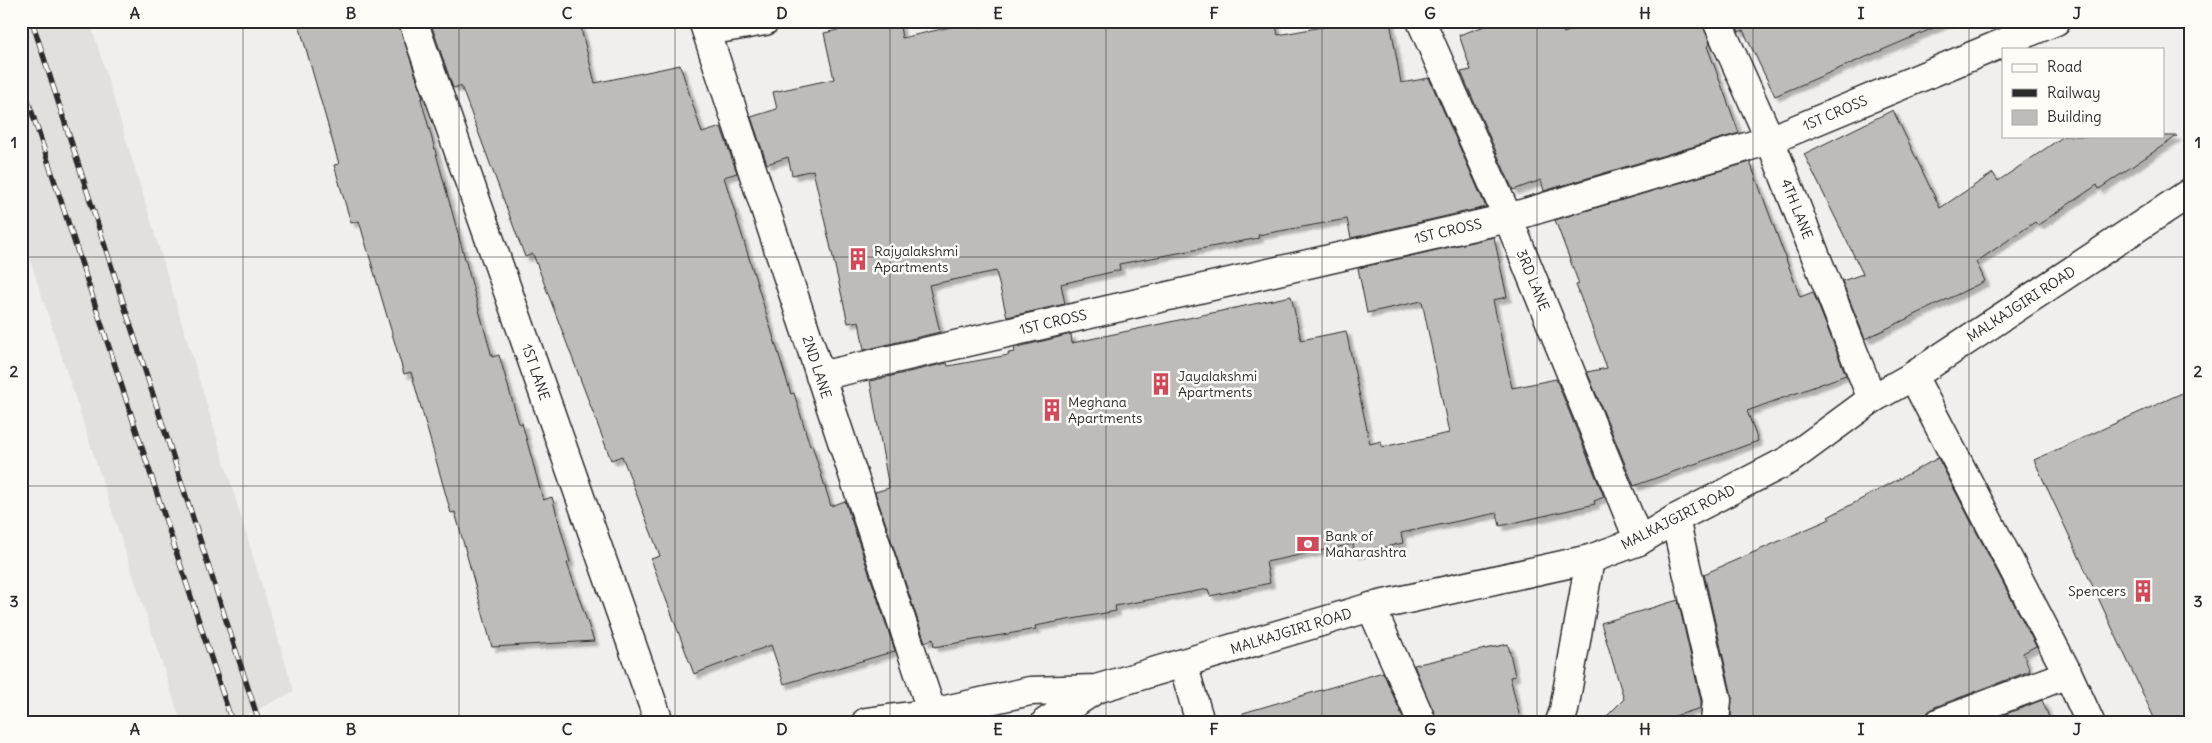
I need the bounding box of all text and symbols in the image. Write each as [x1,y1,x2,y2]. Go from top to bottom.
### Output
text: A [130,3,140,23]
text: B [346,3,357,23]
text: C [562,3,573,23]
text: D [776,3,788,23]
text: E [993,3,1003,23]
text: F [1209,3,1219,23]
text: G [1424,3,1436,23]
text: H [1639,3,1651,23]
text: I [1858,3,1865,23]
text: J [2073,3,2082,23]
legend [2002,48,2164,138]
text: Road [2047,57,2082,76]
text: Railway [2047,83,2101,102]
street label: 1ST CROSS [1800,91,1870,135]
text: Building [2047,107,2102,126]
text: 1 [11,132,17,152]
text: 1 [2195,132,2201,152]
street label: 4TH LANE [1777,176,1817,242]
street label: 1ST CROSS [1413,214,1484,247]
place label: Rajyalakshmi Apartments [874,242,958,276]
building icon: Rajyalakshmi Apartments [845,246,871,272]
street label: 3RD LANE [1513,247,1553,313]
street label: MALKAJGIRI ROAD [1963,262,2079,346]
street label: 1ST CROSS [1018,305,1089,338]
street label: 2ND LANE [798,333,836,401]
street label: 1ST LANE [518,341,554,403]
text: 2 [10,361,19,381]
text: 2 [2194,361,2203,381]
place label: Jayalakshmi Apartments [1178,367,1257,401]
building icon: Jayalakshmi Apartments [1148,371,1174,397]
place label: Meghana Apartments [1068,393,1142,427]
building icon: Meghana Apartments [1039,397,1065,423]
street label: MALKAJGIRI ROAD [1618,480,1738,554]
place label: Bank of Maharashtra [1325,527,1406,561]
bank icon: Bank of Maharashtra [1295,531,1321,557]
building icon: Spencers [2130,578,2156,604]
place label: Spencers [2068,582,2126,600]
text: 3 [9,591,19,611]
text: 3 [2193,591,2203,611]
street label: MALKAJGIRI ROAD [1228,604,1354,658]
text: A [130,719,140,739]
text: B [346,719,357,739]
text: C [562,719,573,739]
text: D [776,719,788,739]
text: E [993,719,1003,739]
text: F [1209,719,1219,739]
text: G [1424,719,1436,739]
text: H [1639,719,1651,739]
text: I [1858,719,1865,739]
text: J [2073,719,2082,739]

